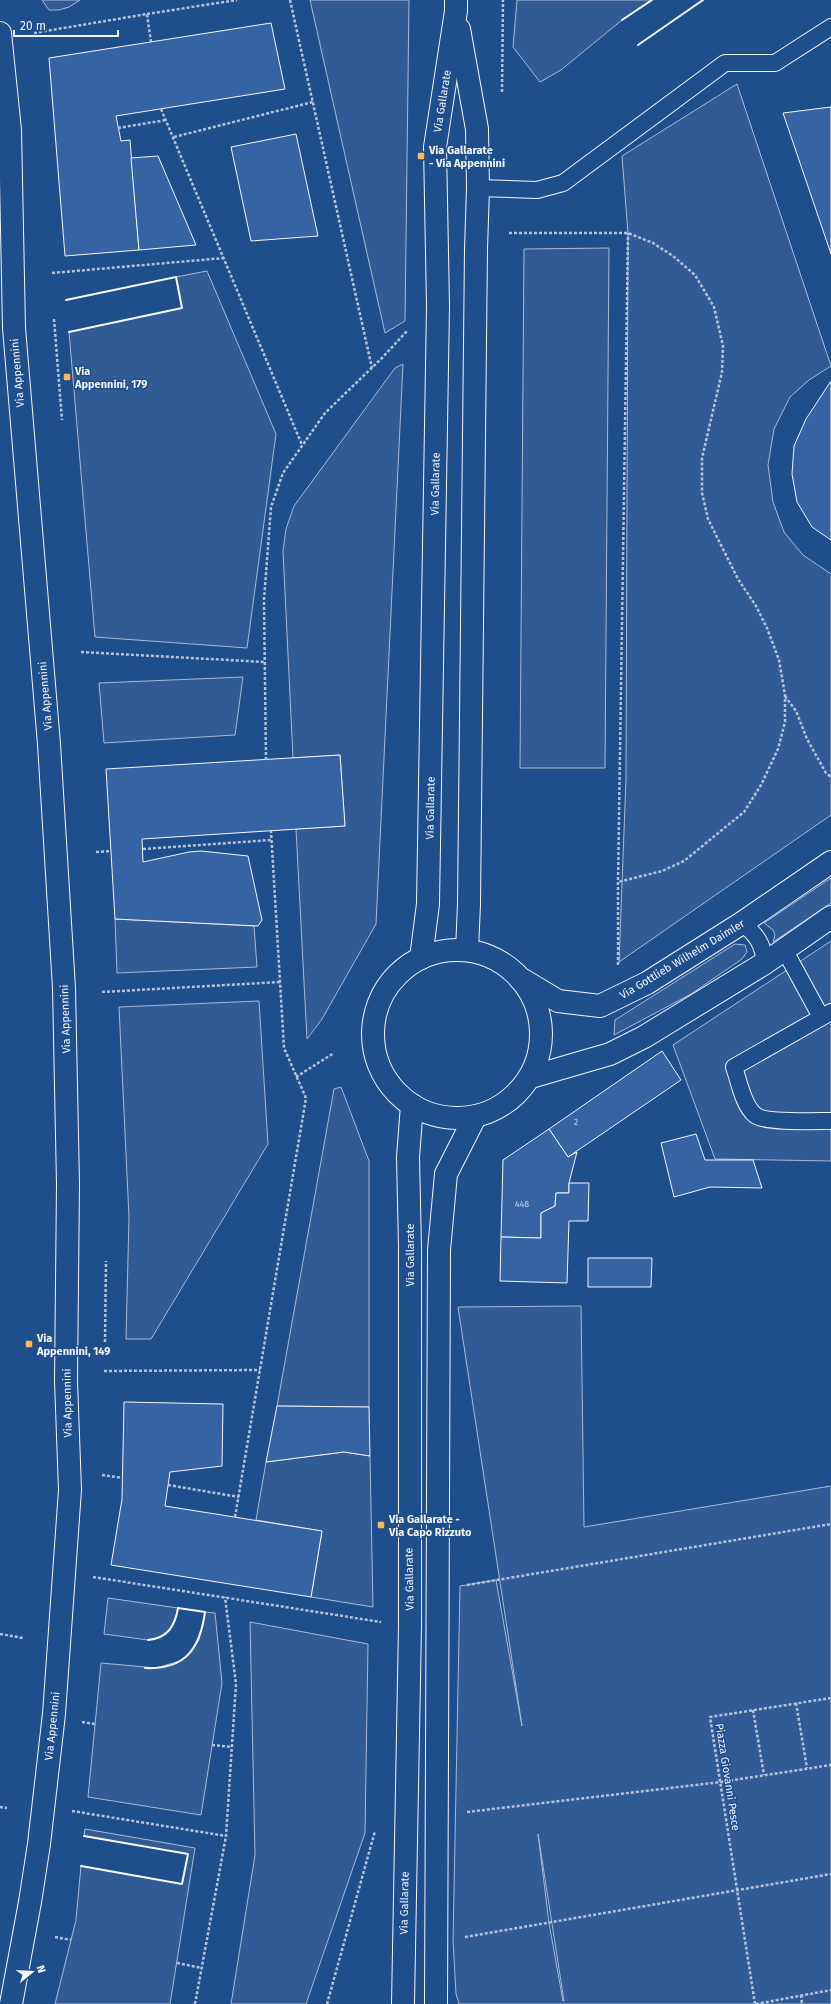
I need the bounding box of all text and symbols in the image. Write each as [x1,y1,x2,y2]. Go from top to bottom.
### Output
scale bar [14,12,118,38]
text: 20 m [20,19,46,33]
street label: Via Gallarate [431,69,454,133]
place label: Via Gallarate - Via Appennini [428,144,505,170]
marker: Via Gallarate - Via Appennini [416,151,426,161]
street label: Via Appennini [8,338,27,408]
place label: Via Appennini, 179 [74,365,147,391]
marker: Via Appennini, 179 [62,372,72,382]
street label: Via Gallarate [428,452,443,516]
street label: Via Appennini [36,661,55,731]
street label: Via Gallarate [423,776,438,840]
street label: Via Gottlieb Wilhelm Daimler [617,917,748,1002]
street label: Via Appennini [58,984,73,1054]
house number: 2 [574,1117,578,1127]
house number: 448 [515,1199,529,1209]
street label: Via Gallarate [404,1224,417,1286]
place label: Via Appennini, 149 [36,1332,110,1358]
marker: Via Appennini, 149 [24,1339,34,1349]
street label: Via Appennini [60,1368,75,1438]
place label: Via Gallarate - Via Capo Rizzuto [388,1513,472,1539]
marker: Via Gallarate - Via Capo Rizzuto [376,1520,386,1530]
street label: Via Gallarate [402,1547,417,1611]
street label: Via Appennini [42,1691,63,1761]
street label: Piazza Giovanni Pesce [713,1722,742,1832]
street label: Via Gallarate [397,1871,412,1935]
north arrow [12,1952,52,1992]
text: N [34,1964,48,1975]

